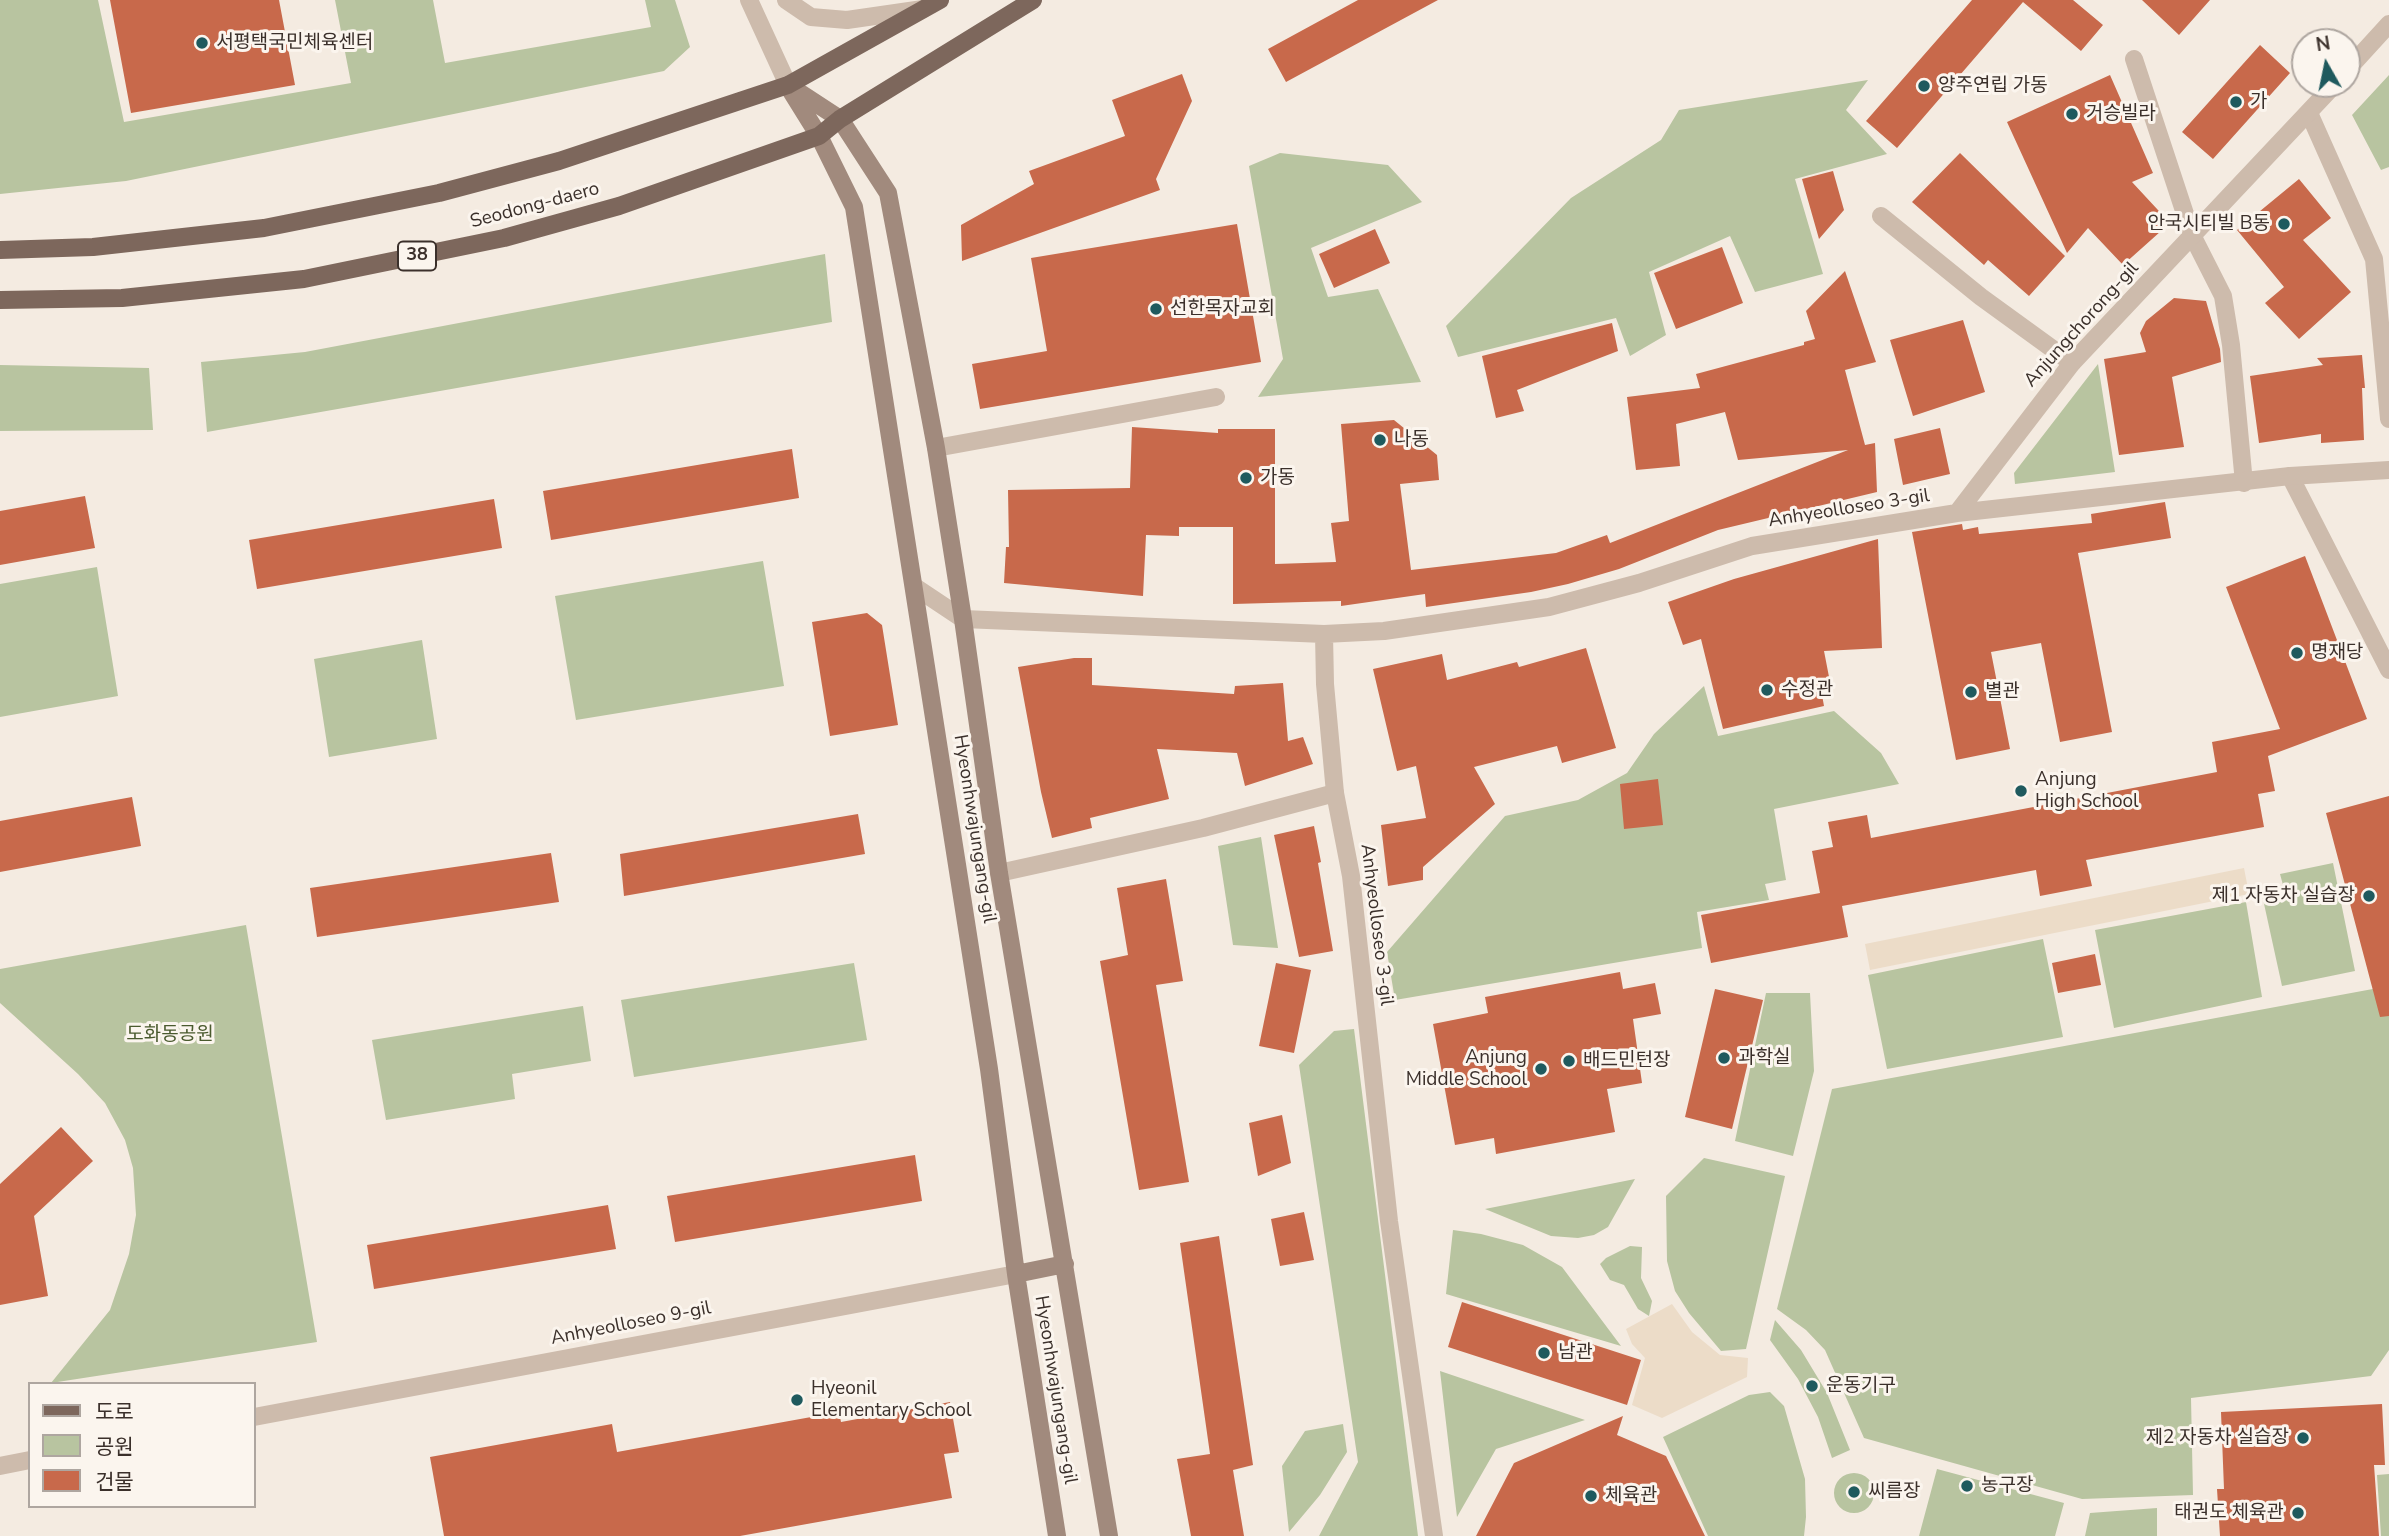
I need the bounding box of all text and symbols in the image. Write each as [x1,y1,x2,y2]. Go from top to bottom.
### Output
north arrow [2291,28,2361,98]
text: N [2314,30,2332,58]
place label: 서평택국민체육센터 [216,32,373,54]
marker: 서평택국민체육센터 [194,35,210,51]
place label: 양주연립 가동 [1938,75,2048,97]
marker: 양주연립 가동 [1916,78,1932,94]
place label: 가 [2250,91,2267,113]
marker: 가 [2228,94,2244,110]
place label: 거승빌라 [2086,103,2156,125]
marker: 거승빌라 [2064,106,2080,122]
street label: Seodong-daero [468,178,602,234]
place label: 안국시티빌 B동 [2147,213,2270,235]
marker: 안국시티빌 B동 [2276,216,2292,232]
road number: 38 [398,242,436,270]
street label: Anjungchorong-gil [2020,258,2144,392]
place label: 선한목자교회 [1170,298,1275,320]
marker: 선한목자교회 [1148,301,1164,317]
place label: 나동 [1394,429,1429,451]
marker: 나동 [1372,432,1388,448]
place label: 가동 [1260,467,1295,489]
marker: 가동 [1238,470,1254,486]
street label: Anhyeolloseo 3-gil [1767,485,1931,533]
place label: 명재당 [2311,642,2363,664]
marker: 명재당 [2289,645,2305,661]
place label: 수정관 [1781,679,1833,701]
place label: 별관 [1985,681,2020,703]
marker: 수정관 [1759,682,1775,698]
marker: 별관 [1963,684,1979,700]
street label: Hyeonhwajungang-gil [948,733,1000,925]
place label: Anjung High School [2035,769,2139,813]
marker: Anjung High School [2013,783,2029,799]
street label: Anhyeolloseo 3-gil [1355,843,1397,1007]
place label: 제1 자동차 실습장 [2211,885,2355,907]
marker: 제1 자동차 실습장 [2361,888,2377,904]
park label: 도화동공원 [126,1024,214,1046]
place label: Anjung Middle School [1406,1047,1527,1091]
place label: 과학실 [1738,1047,1790,1069]
place label: 배드민턴장 [1583,1050,1670,1072]
marker: 과학실 [1716,1050,1732,1066]
marker: 배드민턴장 [1561,1053,1577,1069]
marker: Anjung Middle School [1533,1061,1549,1077]
street label: Hyeonhwajungang-gil [1029,1294,1081,1486]
street label: Anhyeolloseo 9-gil [549,1297,713,1351]
place label: 남관 [1558,1342,1593,1364]
marker: 남관 [1536,1345,1552,1361]
place label: 운동기구 [1826,1375,1896,1397]
place label: Hyeonil Elementary School [811,1378,972,1422]
marker: 운동기구 [1804,1378,1820,1394]
legend [28,1382,256,1508]
marker: Hyeonil Elementary School [789,1392,805,1408]
text: 도로 [95,1398,134,1426]
place label: 제2 자동차 실습장 [2145,1427,2289,1449]
marker: 제2 자동차 실습장 [2295,1430,2311,1446]
text: 공원 [95,1433,134,1461]
text: 건물 [95,1468,134,1496]
place label: 농구장 [1981,1475,2033,1497]
marker: 농구장 [1959,1478,1975,1494]
place label: 씨름장 [1868,1481,1920,1503]
marker: 씨름장 [1846,1484,1862,1500]
place label: 체육관 [1605,1485,1657,1507]
marker: 체육관 [1583,1488,1599,1504]
place label: 태권도 체육관 [2174,1502,2284,1524]
marker: 태권도 체육관 [2290,1505,2306,1521]

